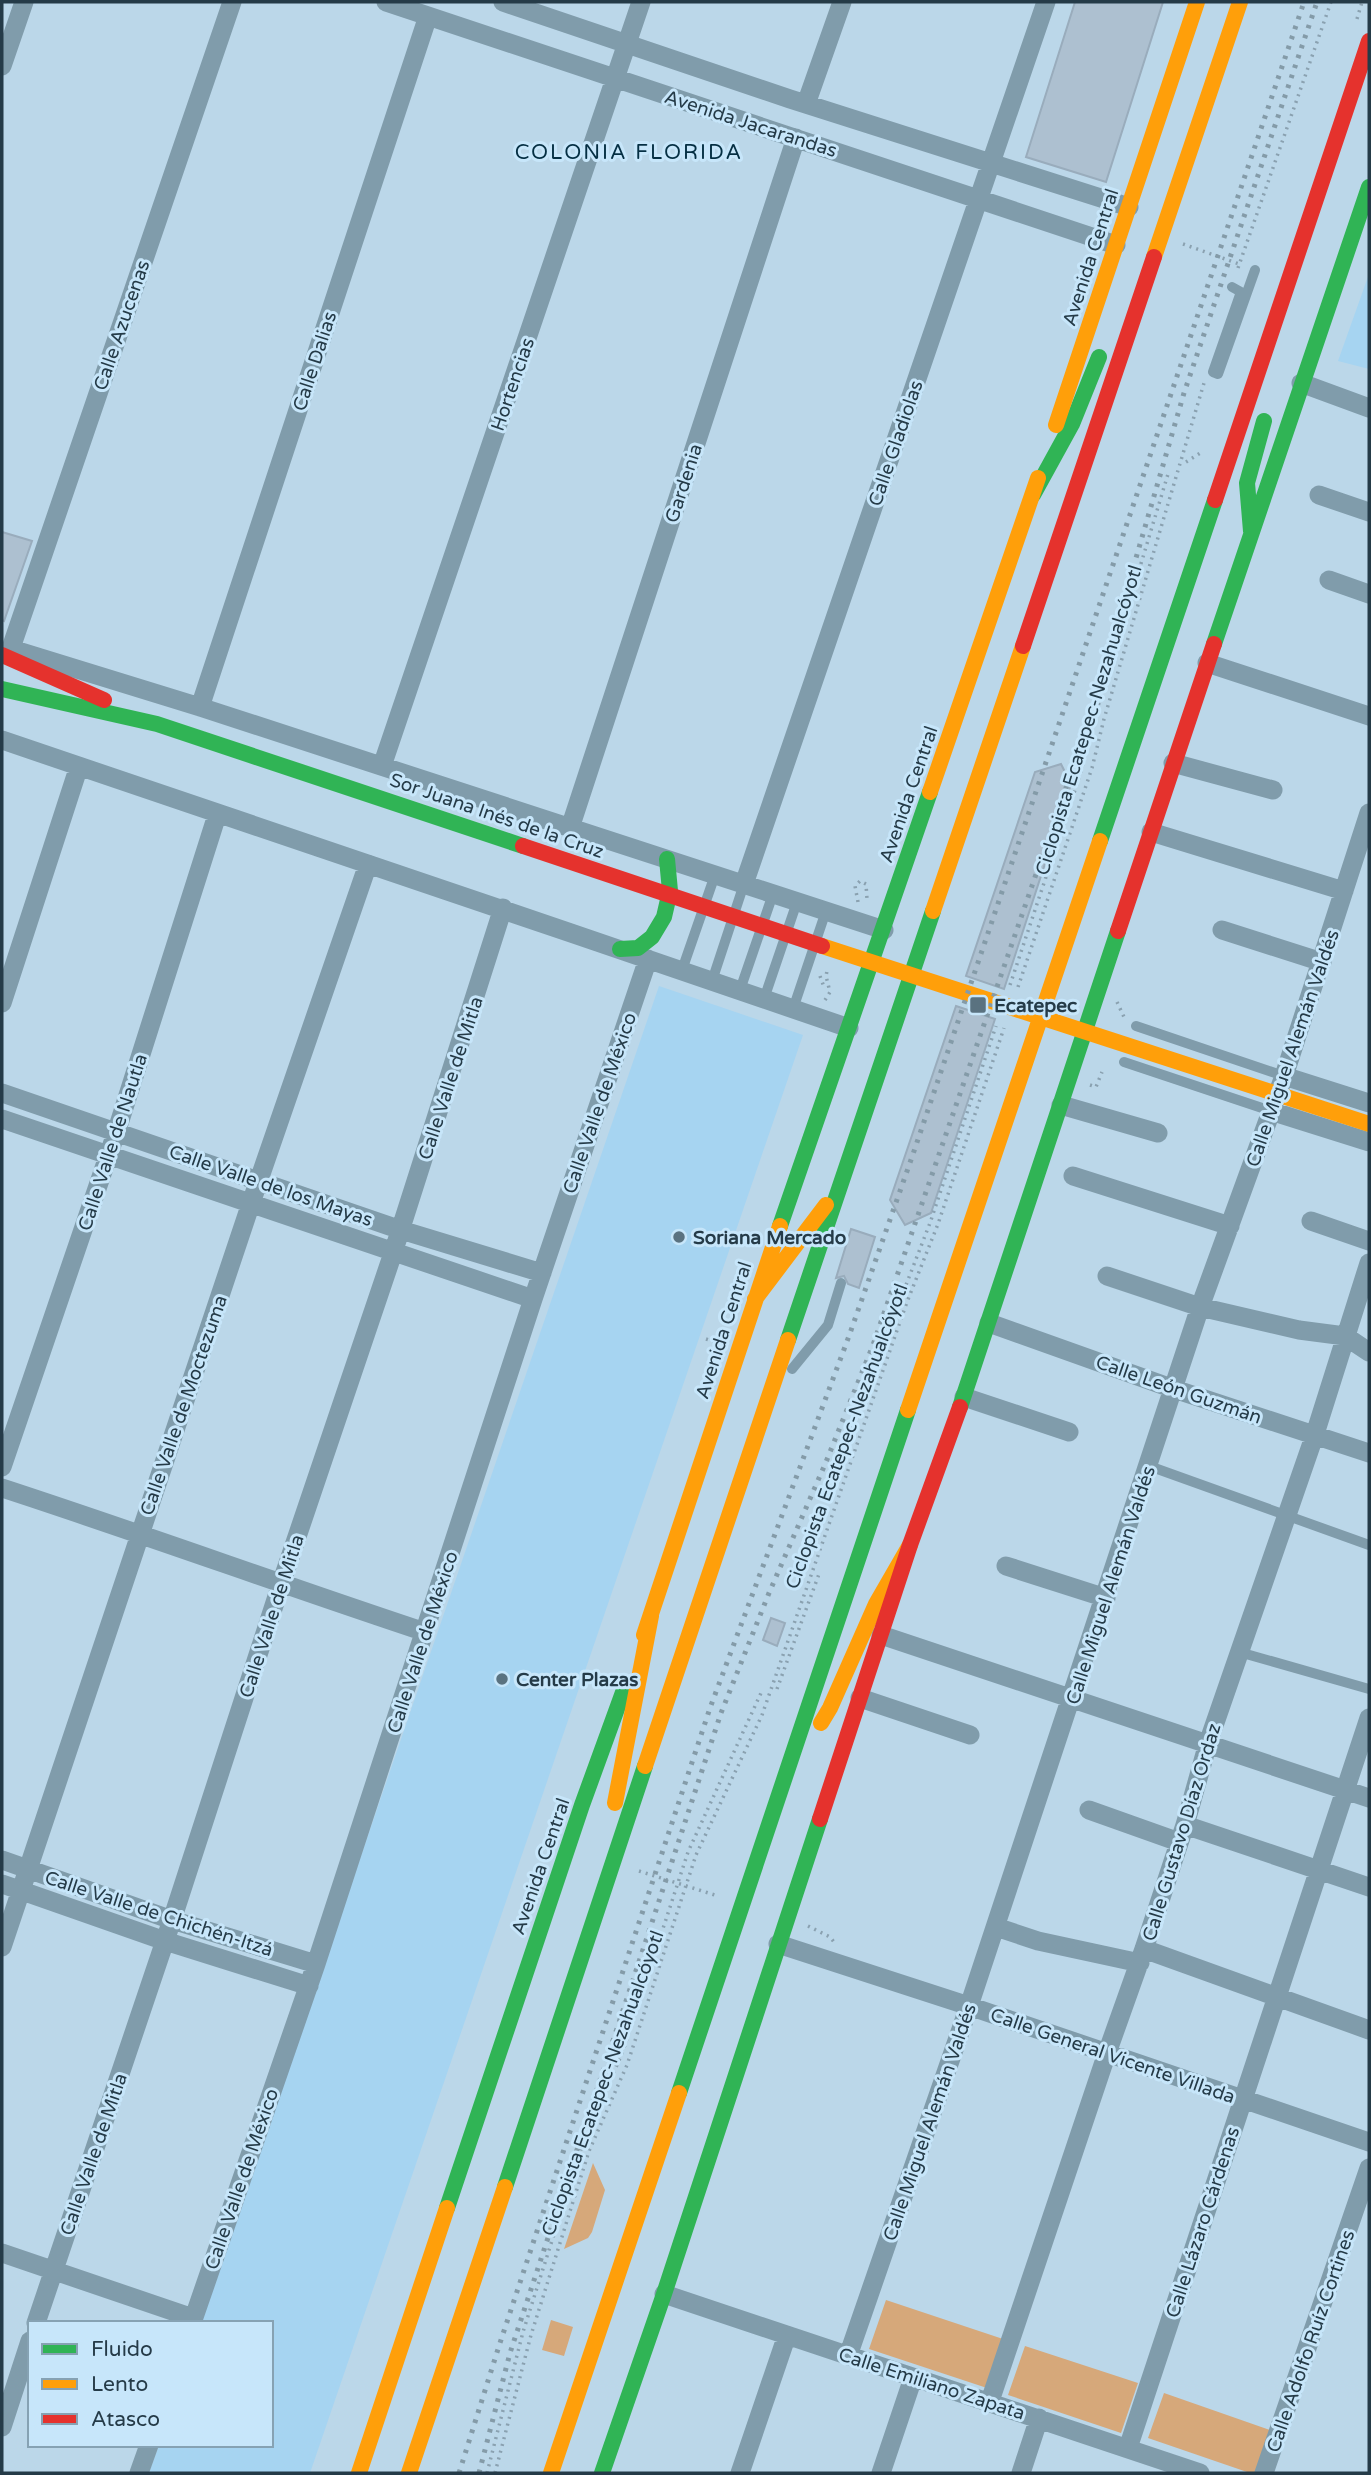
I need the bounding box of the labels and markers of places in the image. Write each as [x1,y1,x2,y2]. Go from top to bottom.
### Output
marker: Ecatepec [968,995,988,1015]
place label: Ecatepec [994,995,1077,1018]
place label: Soriana Mercado [693,1227,846,1249]
marker: Soriana Mercado [671,1229,687,1245]
place label: Center Plazas [516,1669,638,1691]
marker: Center Plazas [494,1671,510,1687]

